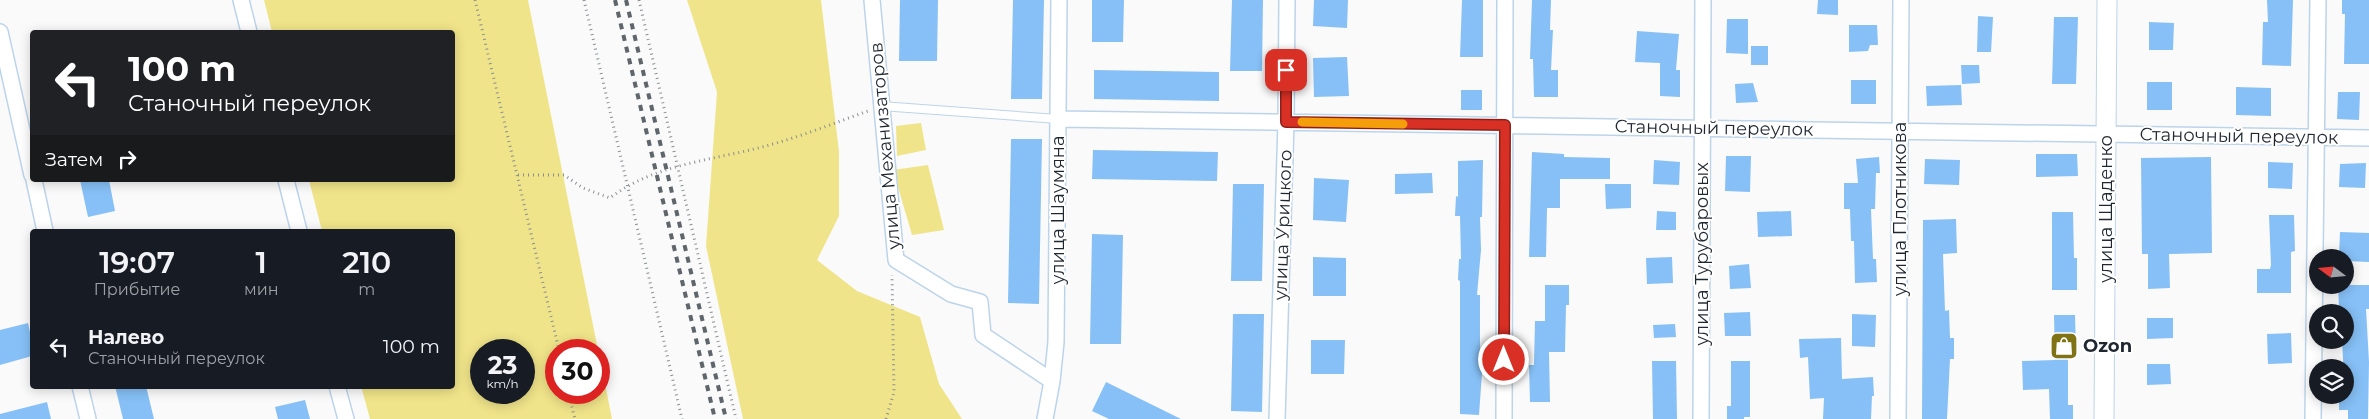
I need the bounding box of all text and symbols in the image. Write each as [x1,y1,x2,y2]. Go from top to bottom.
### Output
street label: улица Механизаторов [865,42,905,251]
text: 100 m [128,47,236,90]
pin [1265,49,1307,91]
icon: left [45,50,110,115]
icon: arrive [1272,56,1300,84]
text: Станочный переулок [128,90,371,117]
street label: Станочный переулок [1614,115,1814,141]
street label: улица Плотникова [1889,122,1911,297]
street label: Станочный переулок [2139,123,2339,149]
street label: улица Щаденко [2095,135,2117,284]
street label: улица Шаумяна [1047,136,1069,285]
icon: right [113,145,141,173]
text: Затем [45,148,103,171]
street label: улица Урицкого [1269,149,1297,302]
street label: улица Турубаровых [1691,162,1713,347]
text: 19:07 [99,244,175,281]
text: 1 [256,244,267,281]
text: 210 [342,244,391,281]
north arrow [2309,249,2354,294]
map controls [2309,249,2354,404]
text: Прибытие [94,280,180,299]
text: мин [244,280,279,299]
text: m [358,280,375,299]
button: search [2309,304,2354,349]
text: Налево [88,326,164,349]
shop icon: Ozon [2049,331,2079,361]
icon: left [45,333,73,361]
position arrow [1477,333,1529,385]
text: 100 m [383,335,440,358]
place label: Ozon [2083,335,2132,357]
speed limit sign: 30 [545,339,610,404]
text: Станочный переулок [88,349,265,368]
text: 23 [488,350,517,380]
button: layers [2309,359,2354,404]
text: km/h [486,376,519,391]

